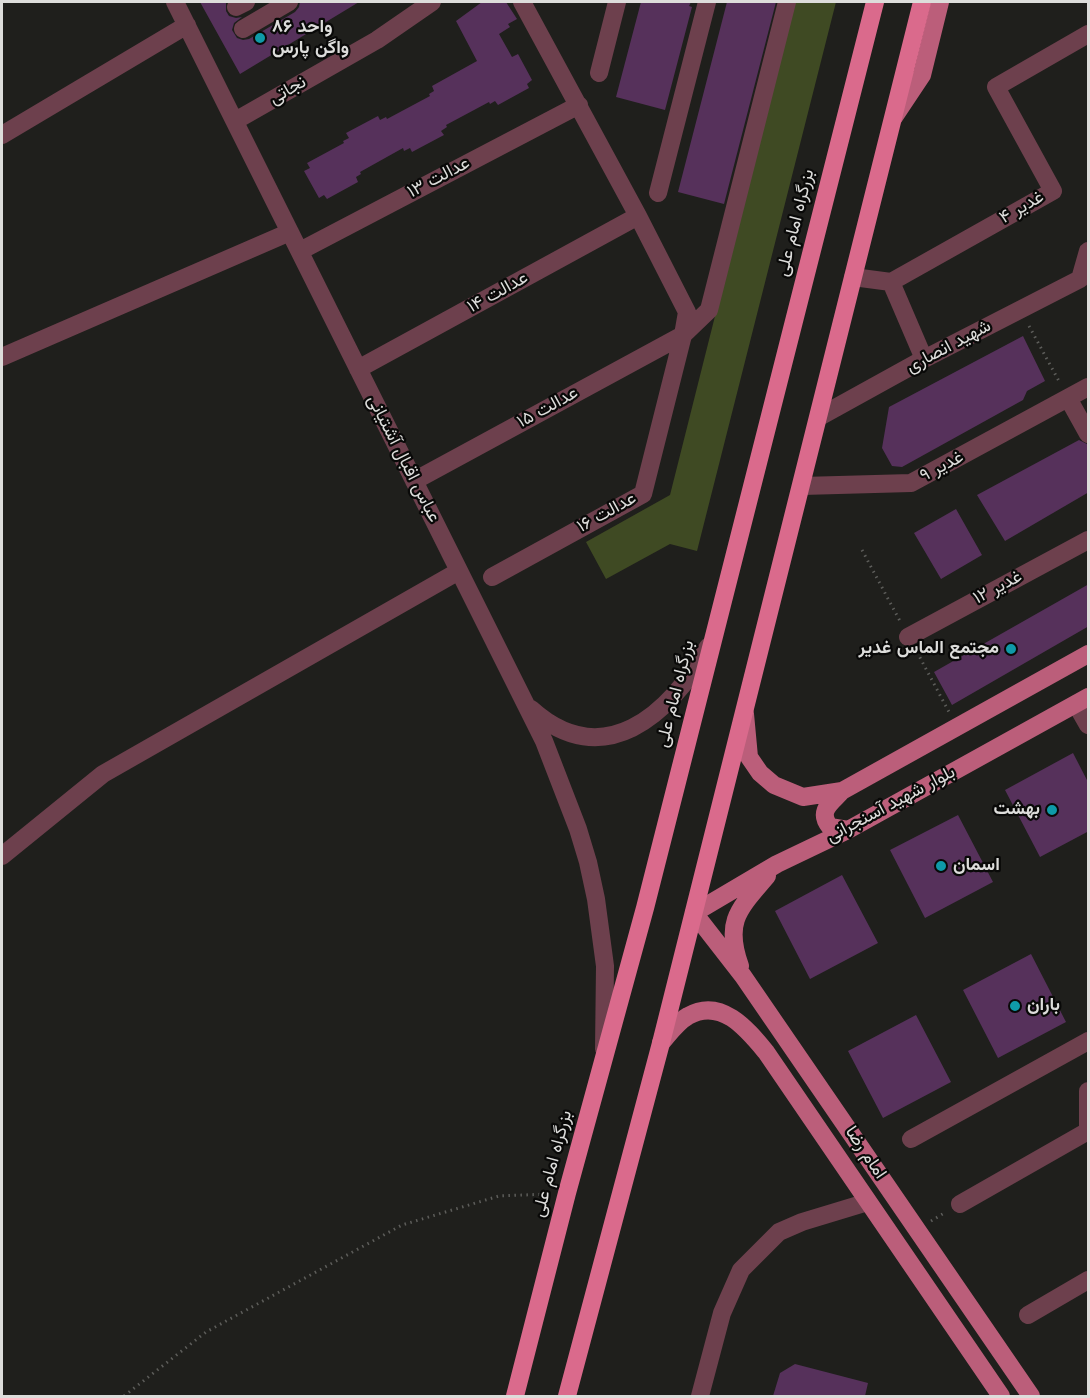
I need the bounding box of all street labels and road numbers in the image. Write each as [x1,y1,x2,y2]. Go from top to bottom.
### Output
street label: نجاتی [266,72,310,110]
street label: عدالت ۱۳ [404,153,474,203]
street label: بزرگراه امام علی [772,167,820,279]
street label: غدیر ۴ [996,187,1048,229]
street label: عدالت ۱۴ [464,268,532,318]
street label: شهید انصاری [903,316,995,378]
street label: عدالت ۱۵ [514,382,582,434]
street label: عباس اقبال آشتیانی [362,392,444,526]
street label: غدیر ۹ [917,447,967,487]
street label: عدالت ۱۶ [574,488,640,538]
street label: غدیر ۱۲ [970,566,1026,610]
street label: بزرگراه امام علی [652,638,700,750]
street label: بلوار شهید آسنجرانی [823,762,959,848]
street label: بزرگراه امام علی [528,1108,578,1220]
street label: امام رضا [840,1122,890,1184]

